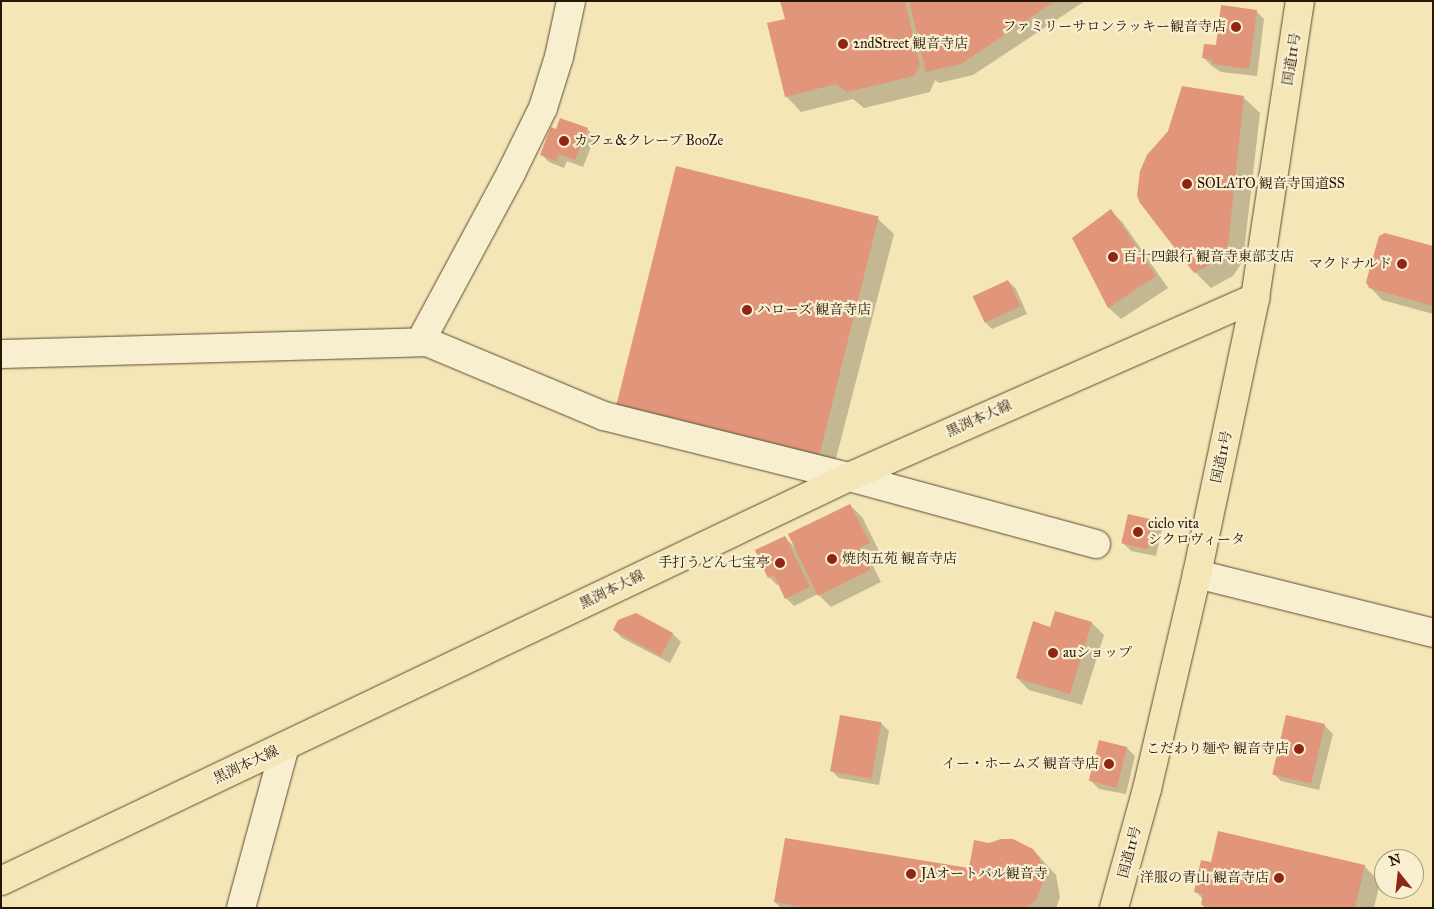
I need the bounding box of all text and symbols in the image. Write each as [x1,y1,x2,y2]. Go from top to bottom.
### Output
place label: ファミリーサロンラッキー観音寺店 [1002,19,1226,35]
marker: ファミリーサロンラッキー観音寺店 [1230,21,1242,33]
street label: 国道11号 [1280,31,1304,87]
place label: 2ndStreet 観音寺店 [853,36,968,52]
marker: 2ndStreet 観音寺店 [837,38,849,50]
place label: カフェ&クレープ BooZe [574,133,725,149]
marker: カフェ&クレープ BooZe [558,135,570,147]
place label: SOLATO 観音寺国道SS [1197,176,1345,192]
marker: SOLATO 観音寺国道SS [1181,178,1193,190]
place label: 百十四銀行 観音寺東部支店 [1123,249,1294,265]
marker: 百十四銀行 観音寺東部支店 [1107,251,1119,263]
place label: マクドナルド [1308,256,1392,272]
marker: マクドナルド [1396,258,1408,270]
place label: ハローズ 観音寺店 [757,302,872,318]
marker: ハローズ 観音寺店 [741,304,753,316]
street label: 黒渕本大線 [944,397,1014,441]
street label: 国道11号 [1208,429,1236,485]
place label: ciclo vita シクロヴィータ [1148,516,1246,548]
marker: ciclo vita シクロヴィータ [1132,526,1144,538]
place label: 焼肉五苑 観音寺店 [842,551,957,567]
marker: 焼肉五苑 観音寺店 [826,553,838,565]
place label: 手打うどん七宝亭 [658,555,770,571]
marker: 手打うどん七宝亭 [774,557,786,569]
street label: 黒渕本大線 [577,567,647,613]
place label: auショップ [1063,645,1132,661]
marker: auショップ [1047,647,1059,659]
place label: こだわり麺や 観音寺店 [1146,741,1289,757]
street label: 黒渕本大線 [211,743,281,787]
marker: こだわり麺や 観音寺店 [1293,743,1305,755]
place label: イー・ホームズ 観音寺店 [942,756,1099,772]
marker: イー・ホームズ 観音寺店 [1103,758,1115,770]
street label: 国道11号 [1115,824,1145,880]
north arrow [1374,849,1424,899]
text: N [1387,850,1403,870]
place label: JAオートパル観音寺 [921,866,1048,882]
marker: JAオートパル観音寺 [905,868,917,880]
place label: 洋服の青山 観音寺店 [1140,870,1269,886]
marker: 洋服の青山 観音寺店 [1273,872,1285,884]

